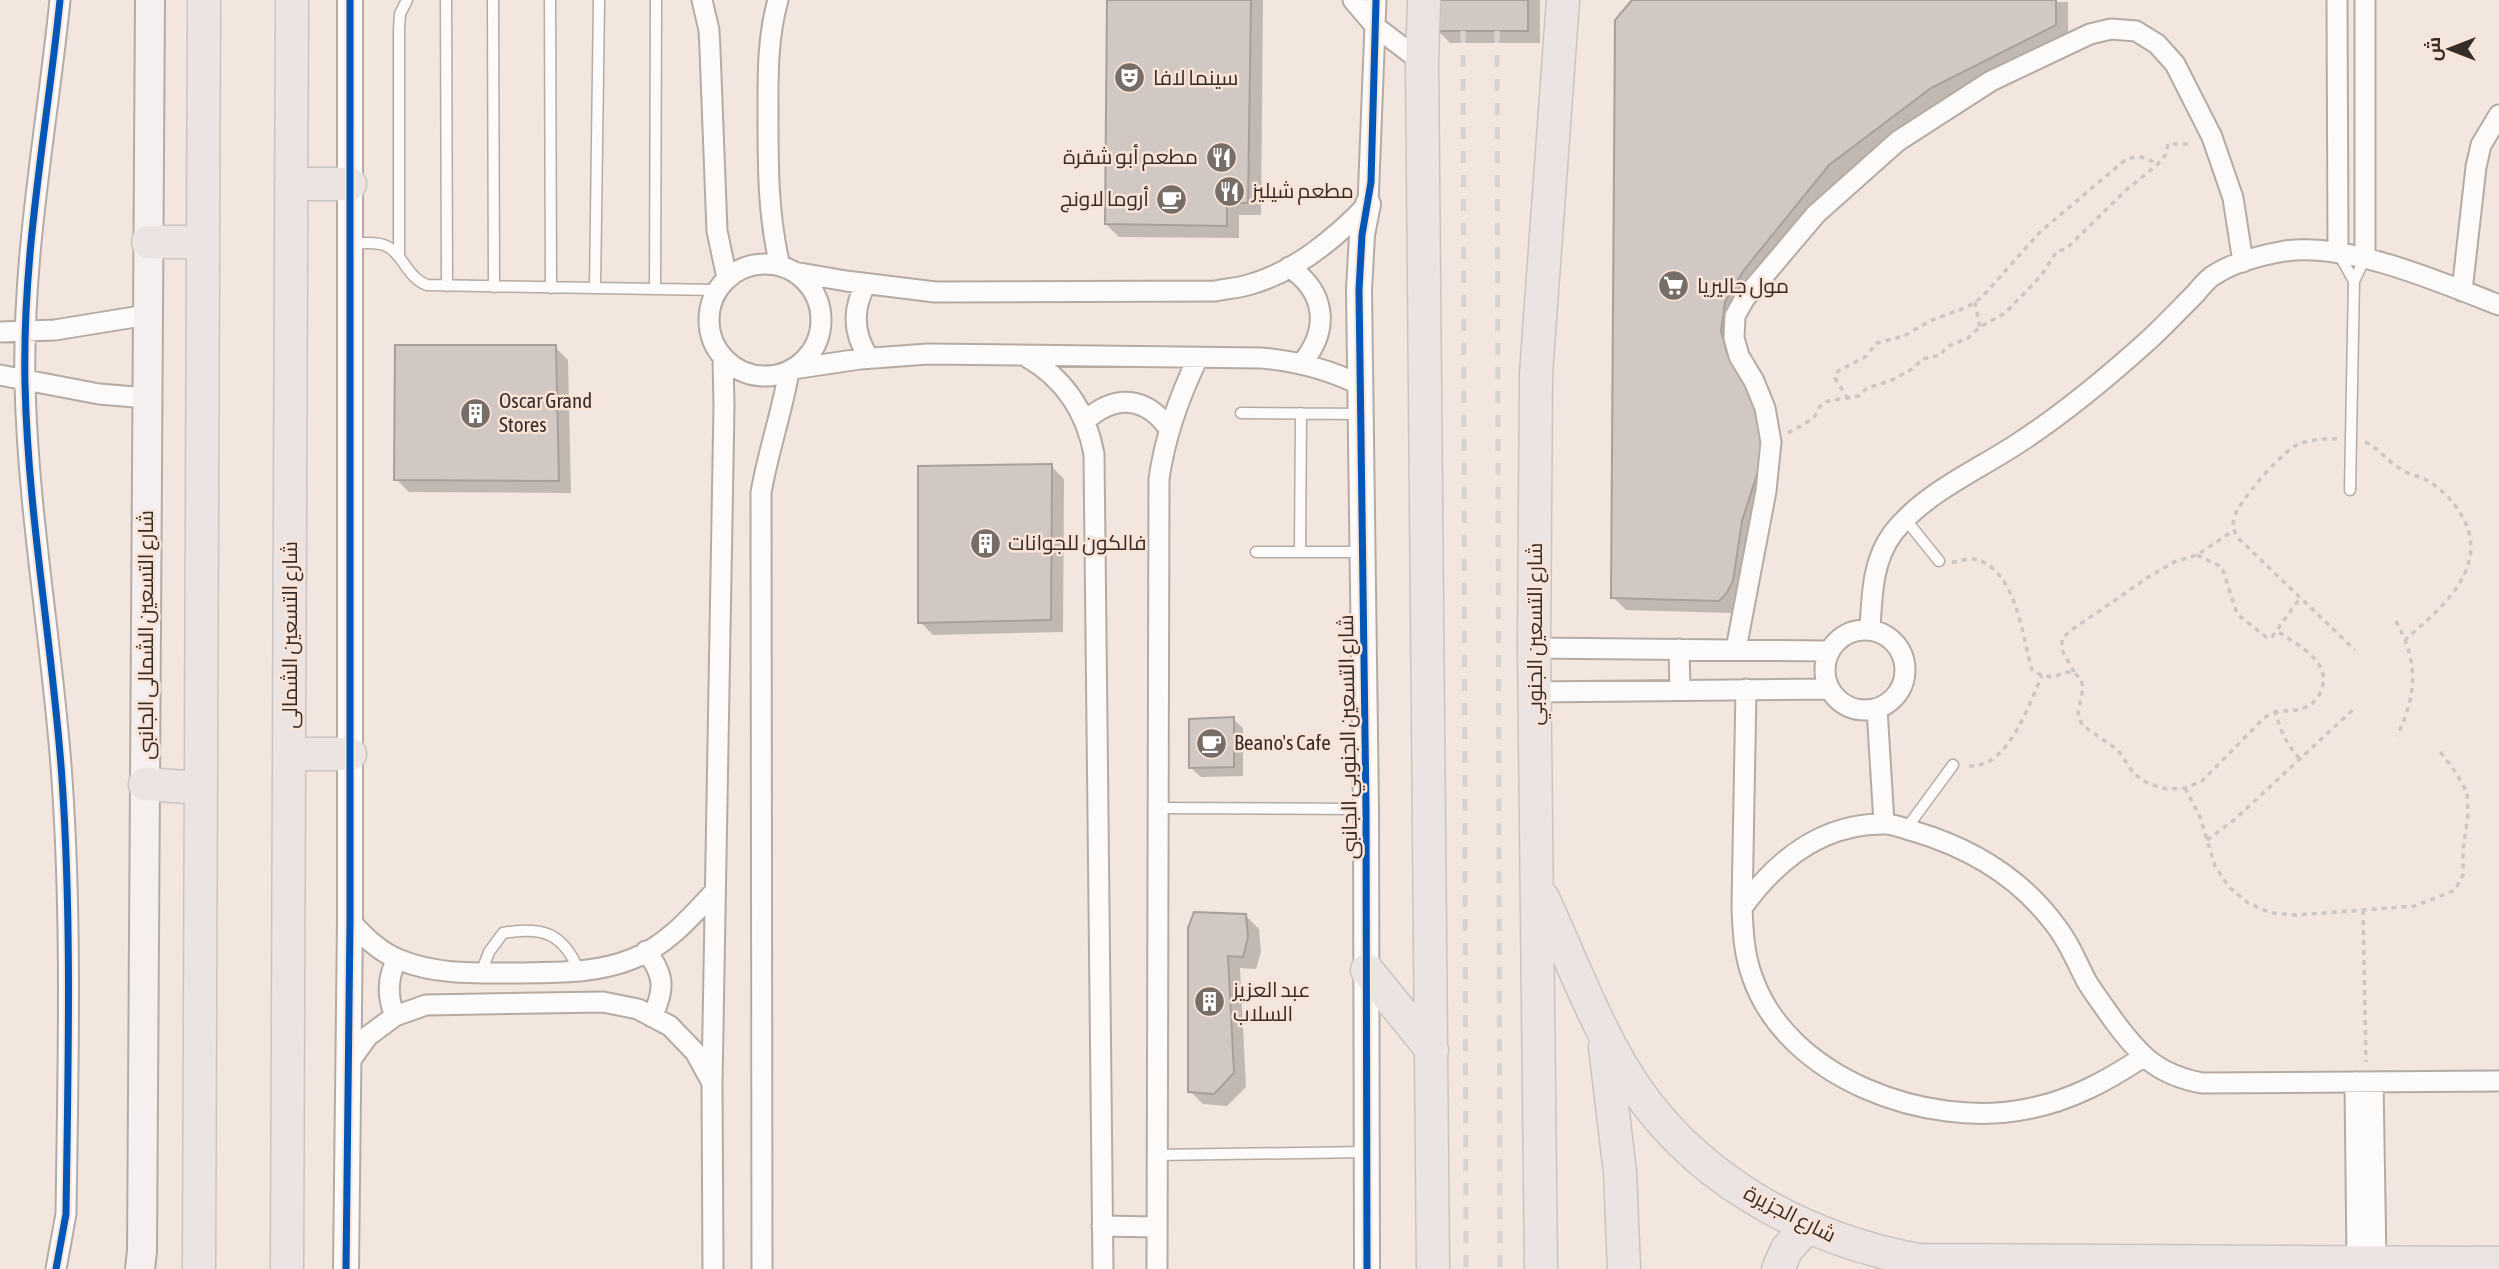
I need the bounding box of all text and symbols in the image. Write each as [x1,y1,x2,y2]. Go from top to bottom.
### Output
north arrow [2415,14,2485,84]
text: ش [2422,37,2445,61]
theatre icon: سينما لافا [1113,61,1147,95]
place label: سينما لافا [1153,65,1238,89]
restaurant icon: مطعم أبو شقرة [1204,140,1238,174]
place label: مطعم أبو شقرة [1063,144,1198,171]
restaurant icon: مطعم شيليز [1212,174,1246,208]
place label: مطعم شيليز [1251,178,1354,205]
cafe icon: أروما لاونج [1155,182,1189,216]
place label: أروما لاونج [1060,186,1149,213]
supermarket icon: مول جاليريا [1657,269,1691,303]
place label: مول جاليريا [1697,273,1789,299]
place label: Oscar Grand Stores [499,388,592,436]
building icon: Oscar Grand Stores [459,396,493,430]
street label: شارع التسعين الشمالى الجانبى [133,510,160,760]
building icon: فالكون للجوانات [968,526,1002,560]
place label: فالكون للجوانات [1008,530,1147,556]
street label: شارع التسعين الشمالى [277,541,304,729]
street label: شارع التسعين الجنوبي [1522,543,1551,725]
street label: شارع التسعين الجنوبي الجانبى [1333,614,1366,860]
cafe icon: Beano's Cafe [1194,726,1228,760]
place label: Beano's Cafe [1234,730,1331,754]
place label: عبد العزيز السلاب [1232,977,1310,1025]
building icon: عبد العزيز السلاب [1193,985,1227,1019]
street label: شارع الجزيرة [1739,1180,1840,1249]

